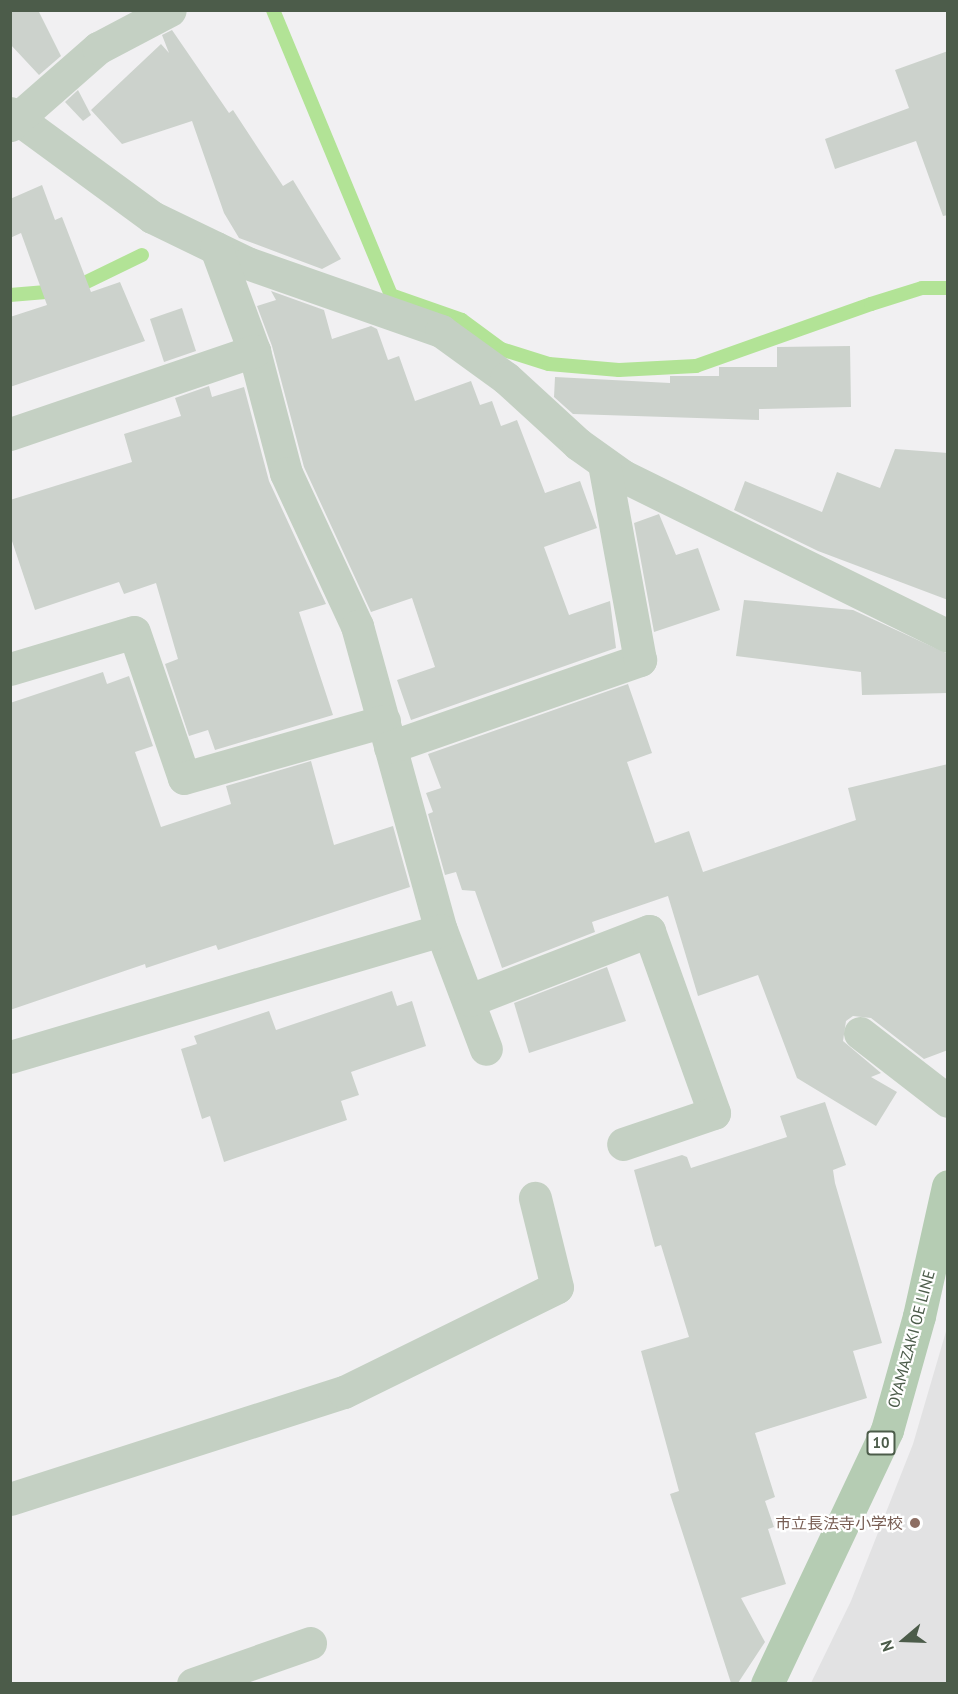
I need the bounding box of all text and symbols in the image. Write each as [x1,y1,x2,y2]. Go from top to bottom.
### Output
street label: OYAMAZAKI OE LINE [883,1268,939,1410]
road number: 10 [866,1431,896,1455]
place label: 市立長法寺小学校 [775,1513,903,1533]
marker: 市立長法寺小学校 [908,1516,922,1530]
north arrow [874,1610,934,1670]
text: N [876,1638,898,1654]

